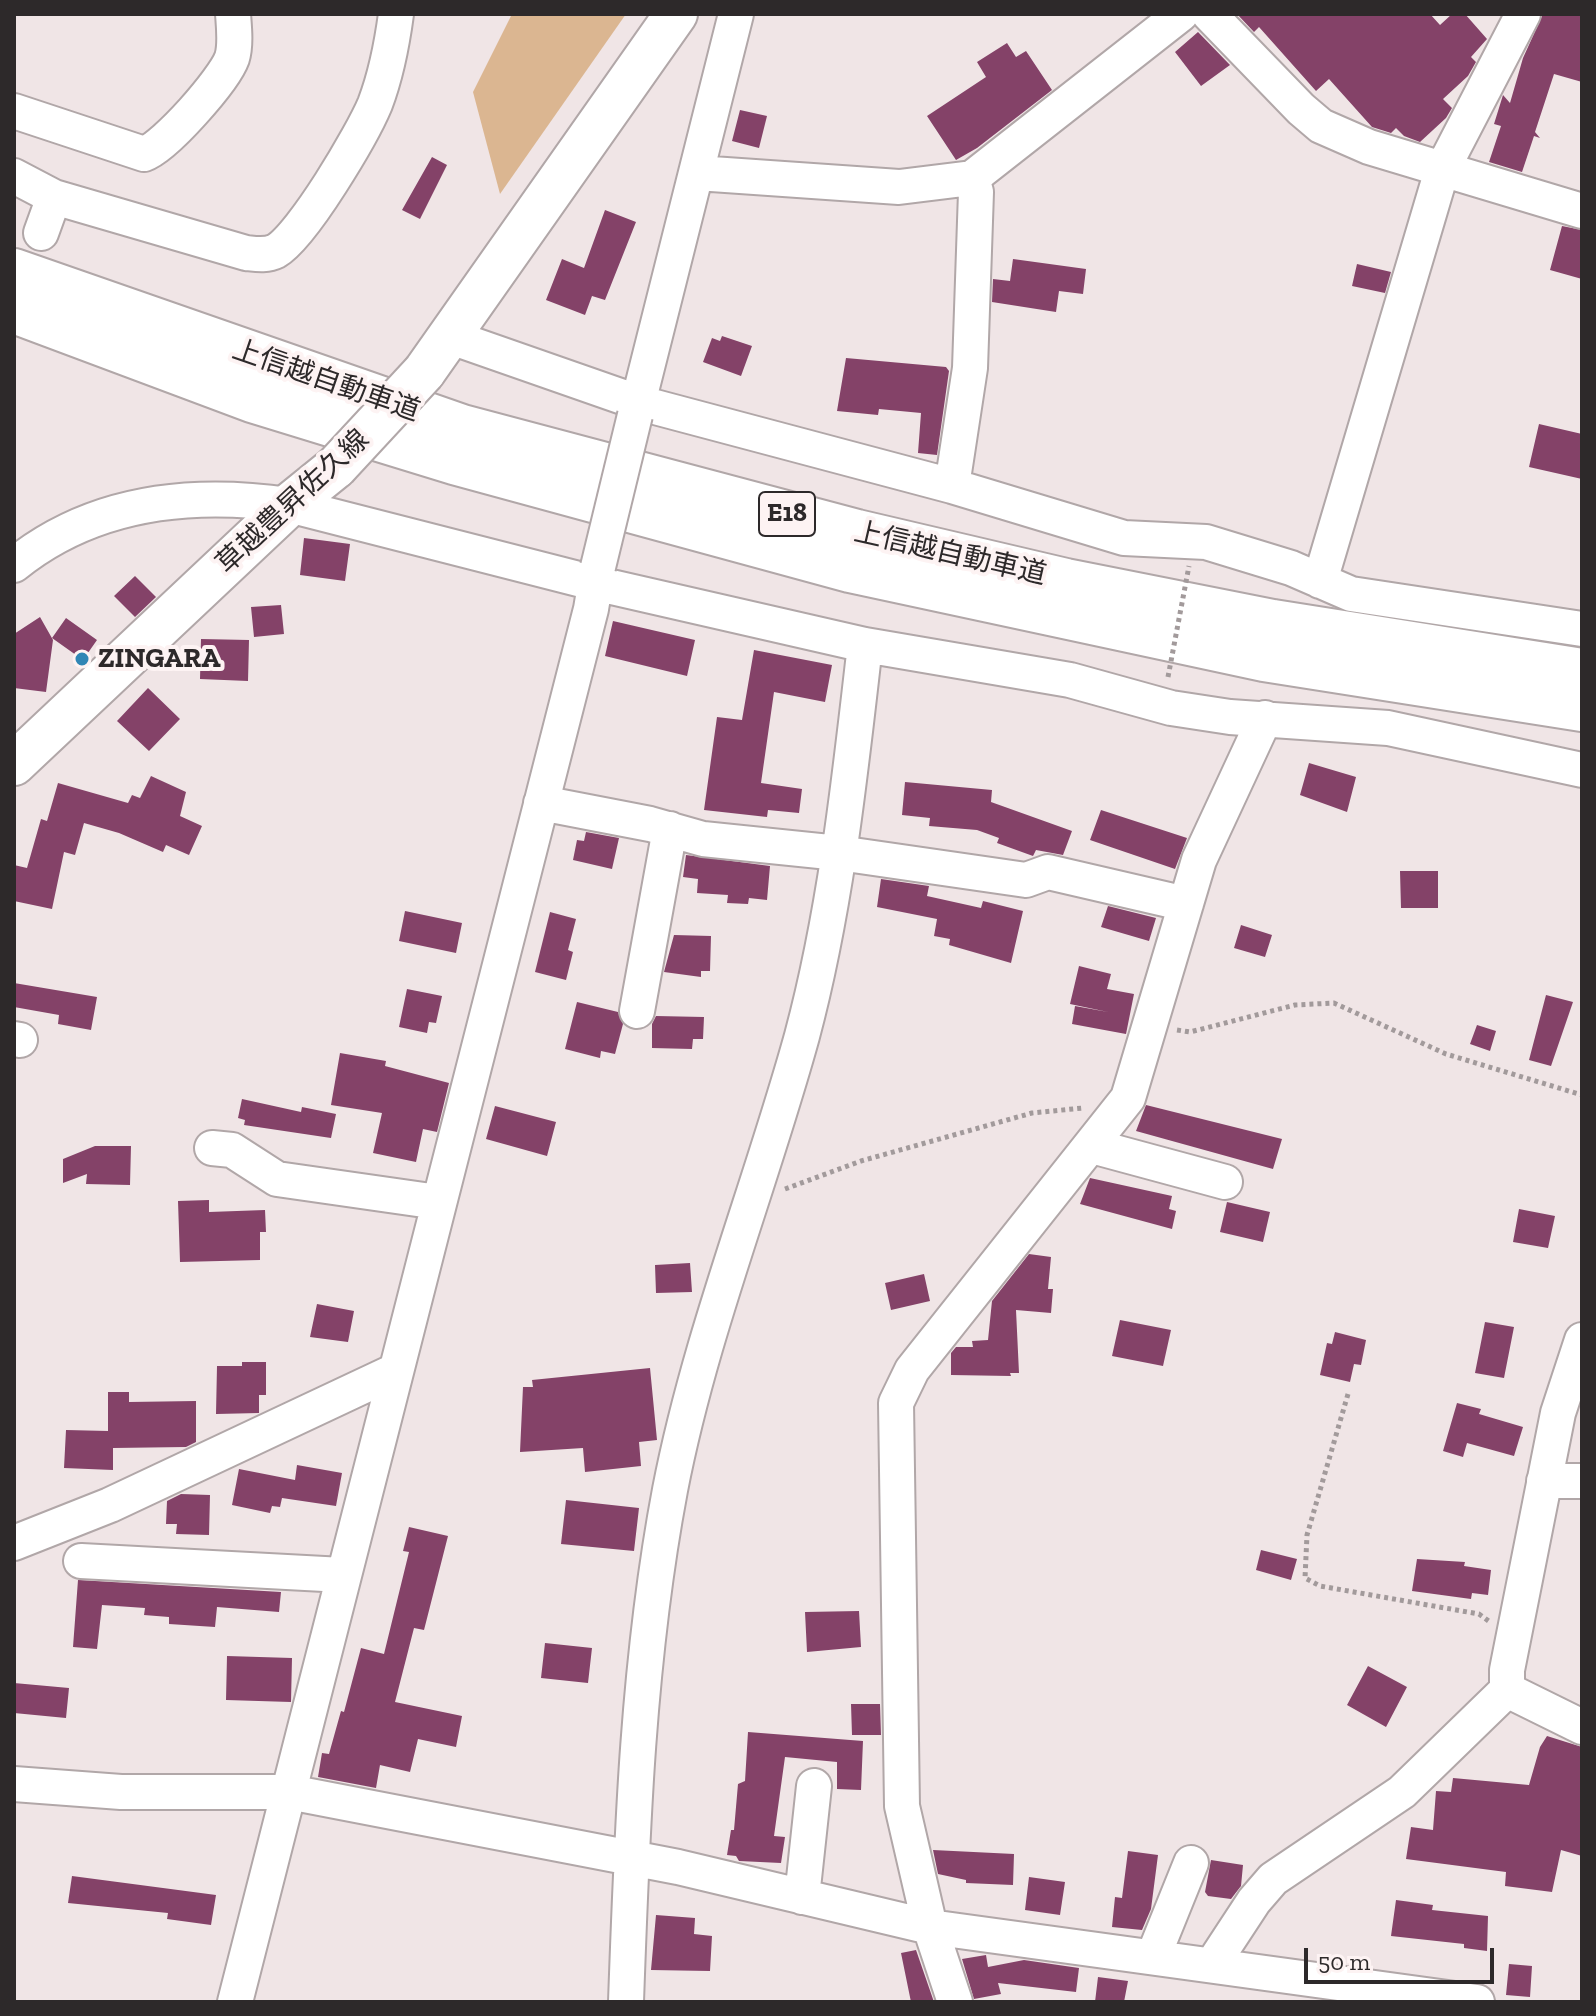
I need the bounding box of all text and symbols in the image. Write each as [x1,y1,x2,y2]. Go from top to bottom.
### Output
street label: 上信越自動車道 [228,333,424,429]
street label: 草越豊昇佐久線 [210,423,376,581]
road number: E18 [759,492,815,536]
street label: 上信越自動車道 [851,516,1049,592]
place label: ZINGARA [98,642,220,676]
marker: ZINGARA [73,650,91,668]
scale bar [1308,1932,1498,1982]
text: 50 m [1318,1947,1370,1976]

